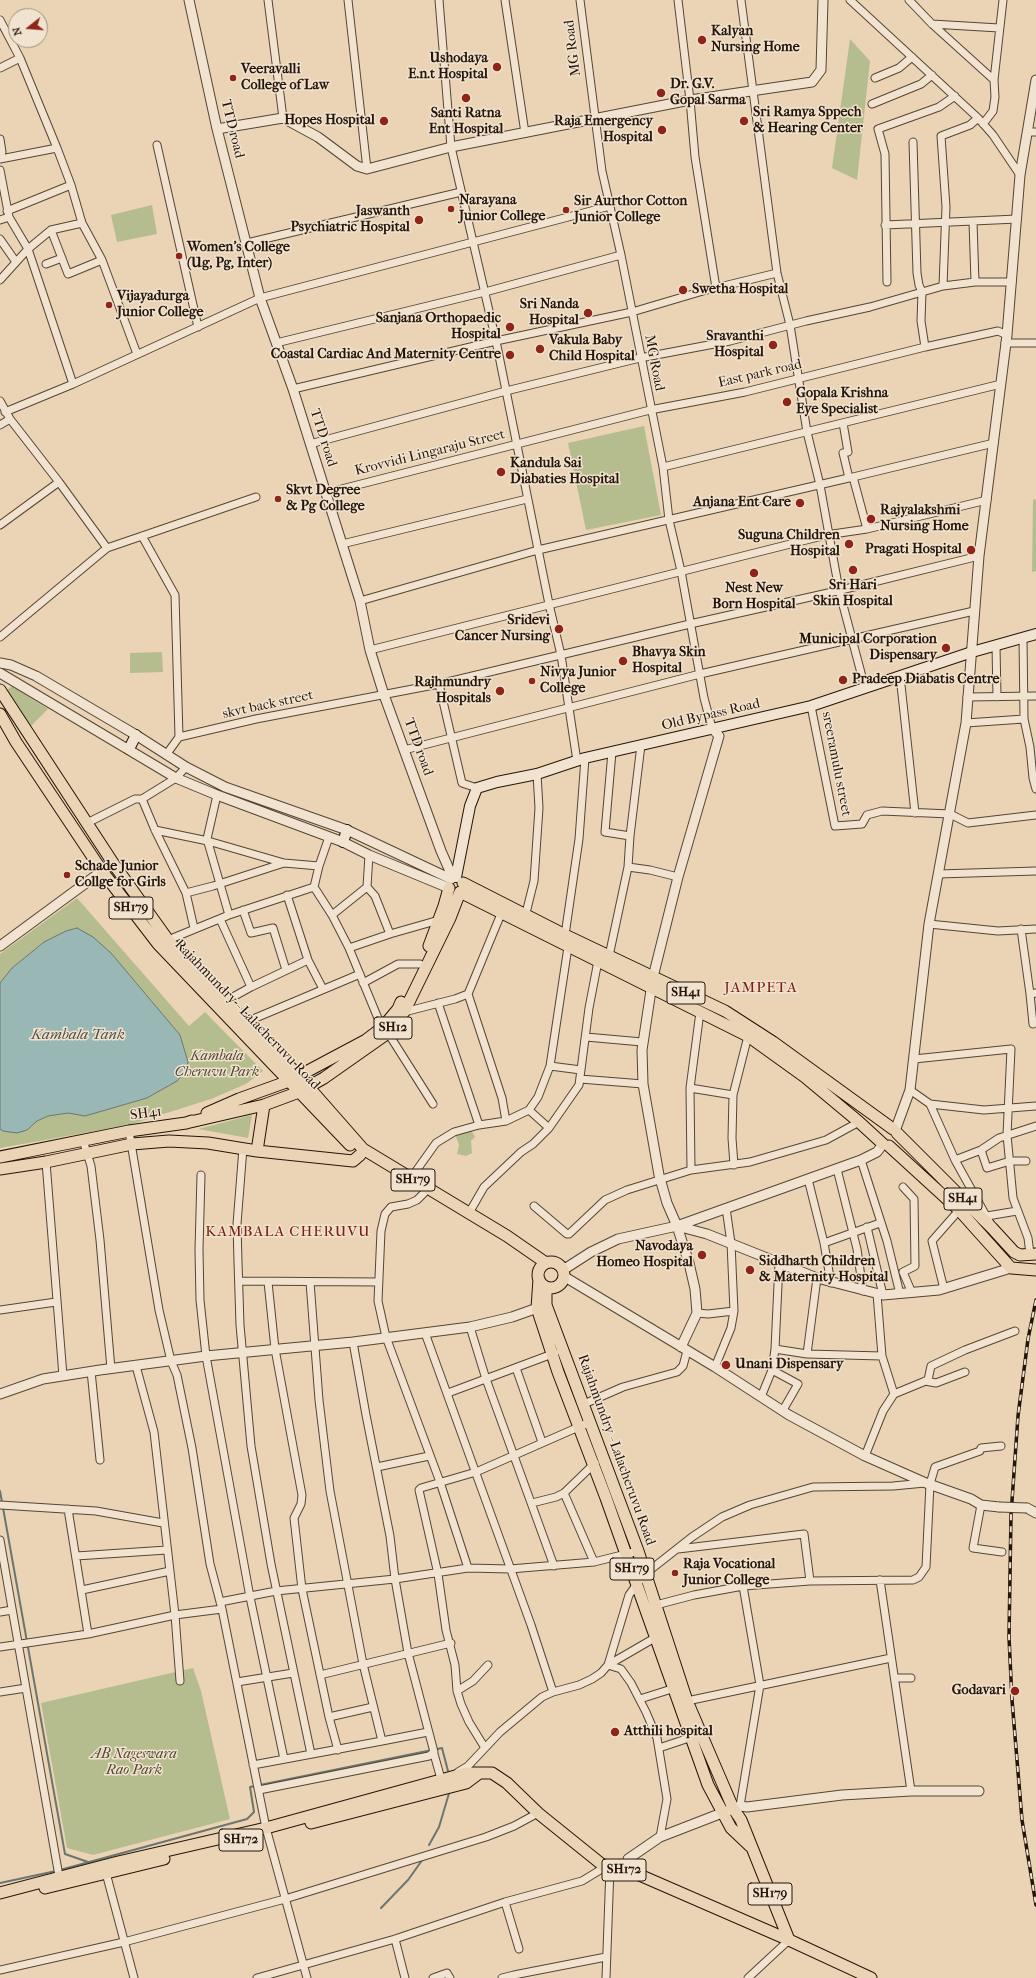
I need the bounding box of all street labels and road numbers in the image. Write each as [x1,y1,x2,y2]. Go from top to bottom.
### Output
street label: MG Road [561,19,585,77]
street label: TTD road [217,98,247,160]
street label: MG Road [640,334,668,392]
street label: East park road [717,356,803,392]
street label: TTD road [306,407,340,469]
street label: Krovvidi Lingaraju Street [353,426,507,480]
street label: skvt back street [221,687,315,723]
street label: Old Bypass Road [660,695,762,735]
street label: sreeramulu street [818,710,854,818]
street label: TTD road [400,716,436,778]
road number: SH179 [109,897,153,919]
street label: Rajahmundry - Lalacheruvu Road [171,937,323,1093]
road number: SH41 [667,982,705,1004]
road number: SH12 [374,1017,412,1039]
street label: SH41 [129,1103,163,1125]
road number: SH179 [391,1169,435,1191]
road number: SH41 [944,1188,982,1210]
street label: Rajahmundry - Lalacheruvu Road [574,1352,658,1548]
road number: SH179 [610,1558,654,1580]
road number: SH172 [219,1829,263,1851]
road number: SH172 [602,1859,646,1881]
road number: SH179 [748,1883,792,1905]

